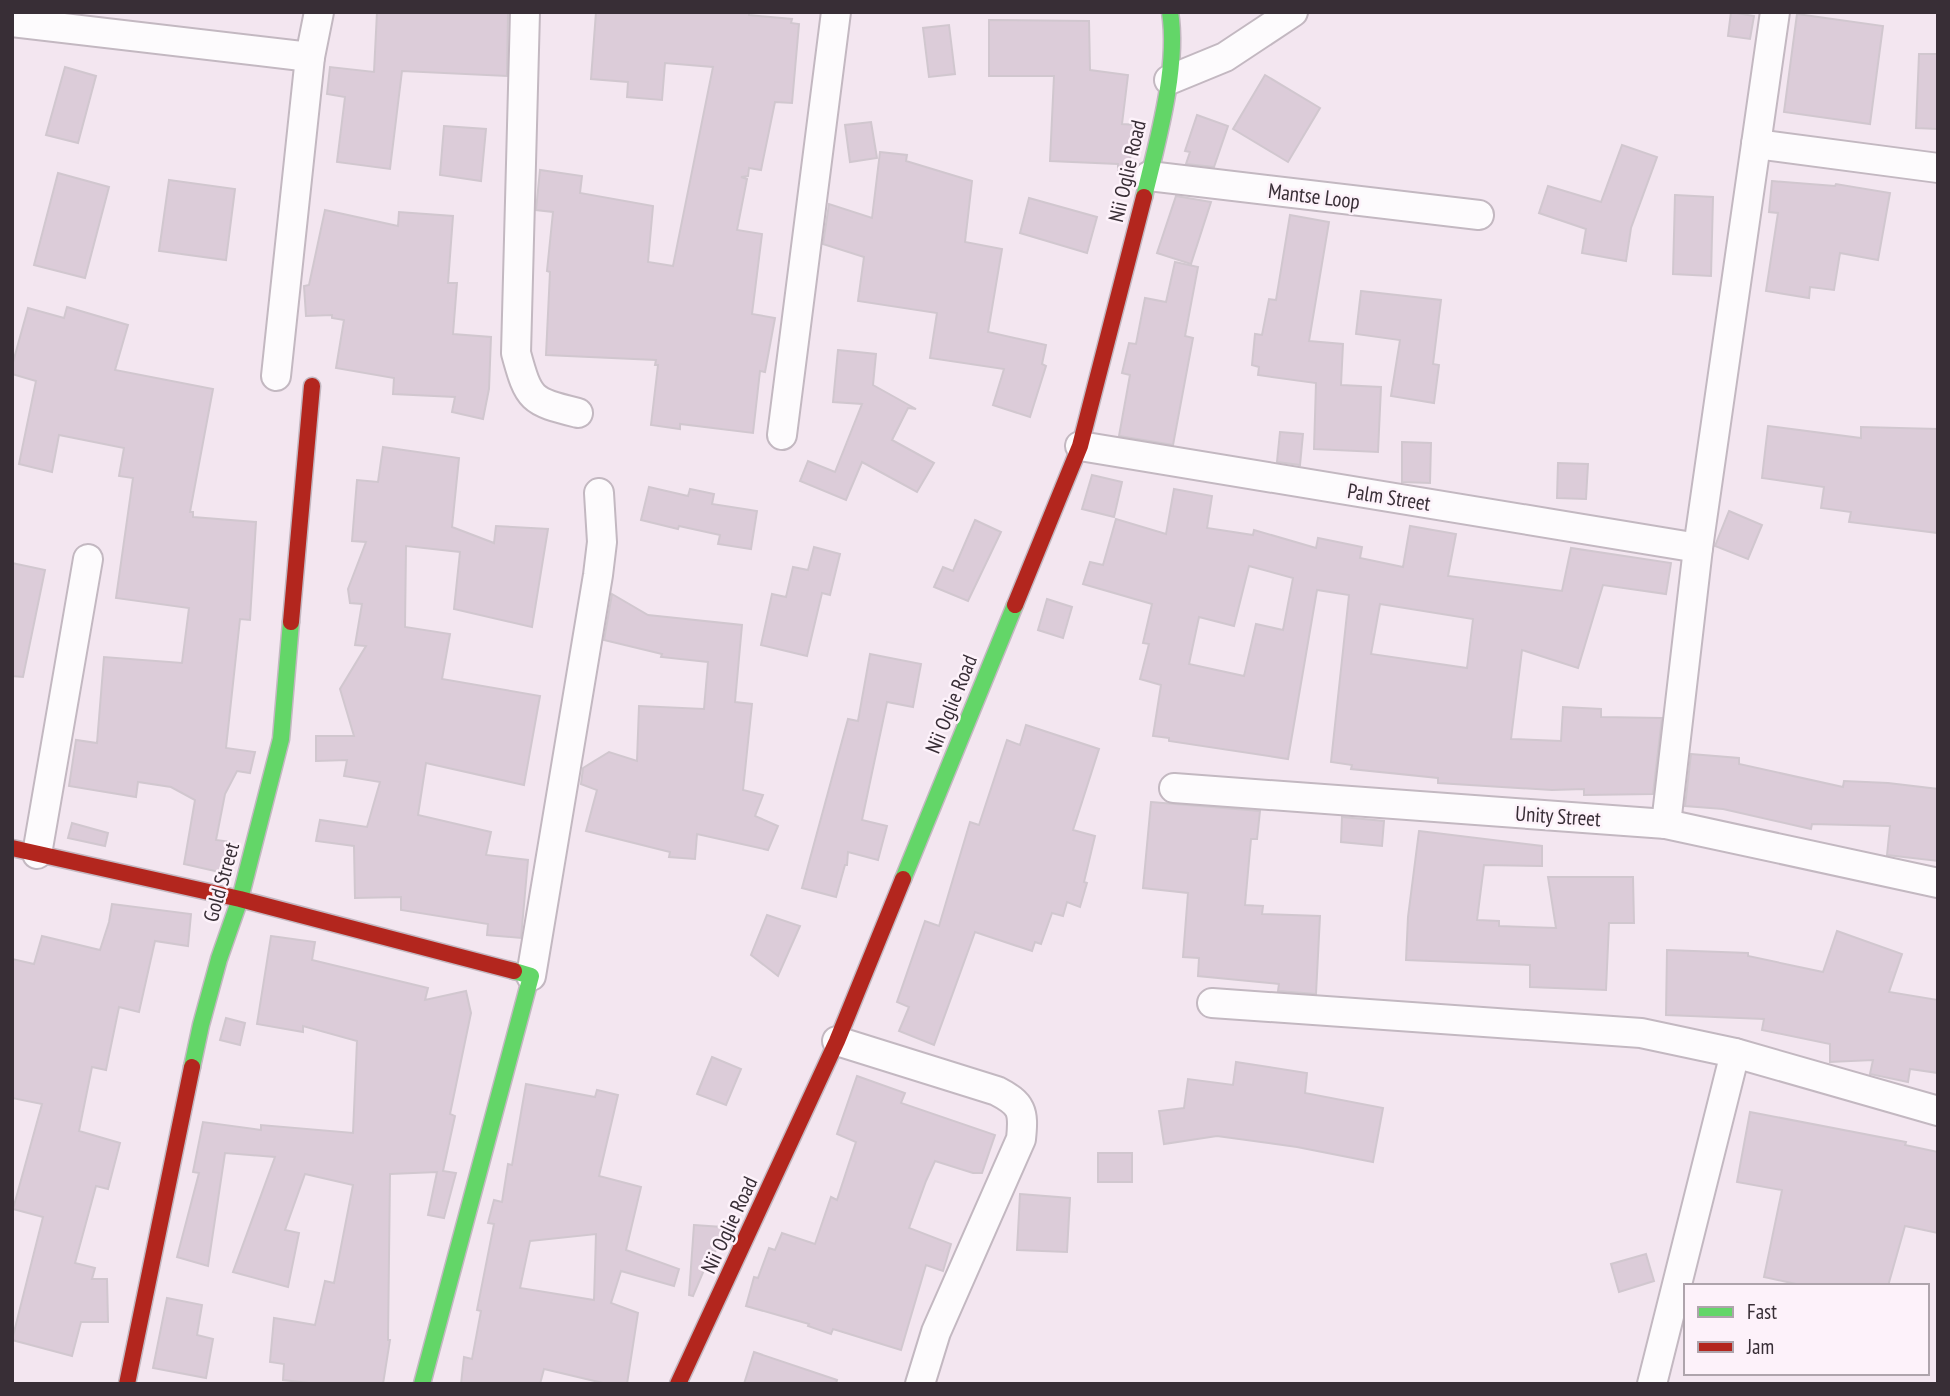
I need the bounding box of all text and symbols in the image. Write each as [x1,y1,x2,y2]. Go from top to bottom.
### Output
street label: Nii Oglie Road [1102,117,1152,225]
street label: Mantse Loop [1267,177,1361,215]
street label: Palm Street [1346,477,1433,517]
street label: Nii Oglie Road [919,651,983,757]
street label: Unity Street [1514,800,1602,832]
street label: Gold Street [197,839,245,925]
street label: Nii Oglie Road [695,1172,763,1278]
legend [1684,1284,1929,1375]
text: Fast [1747,1298,1777,1325]
text: Jam [1746,1333,1774,1360]

